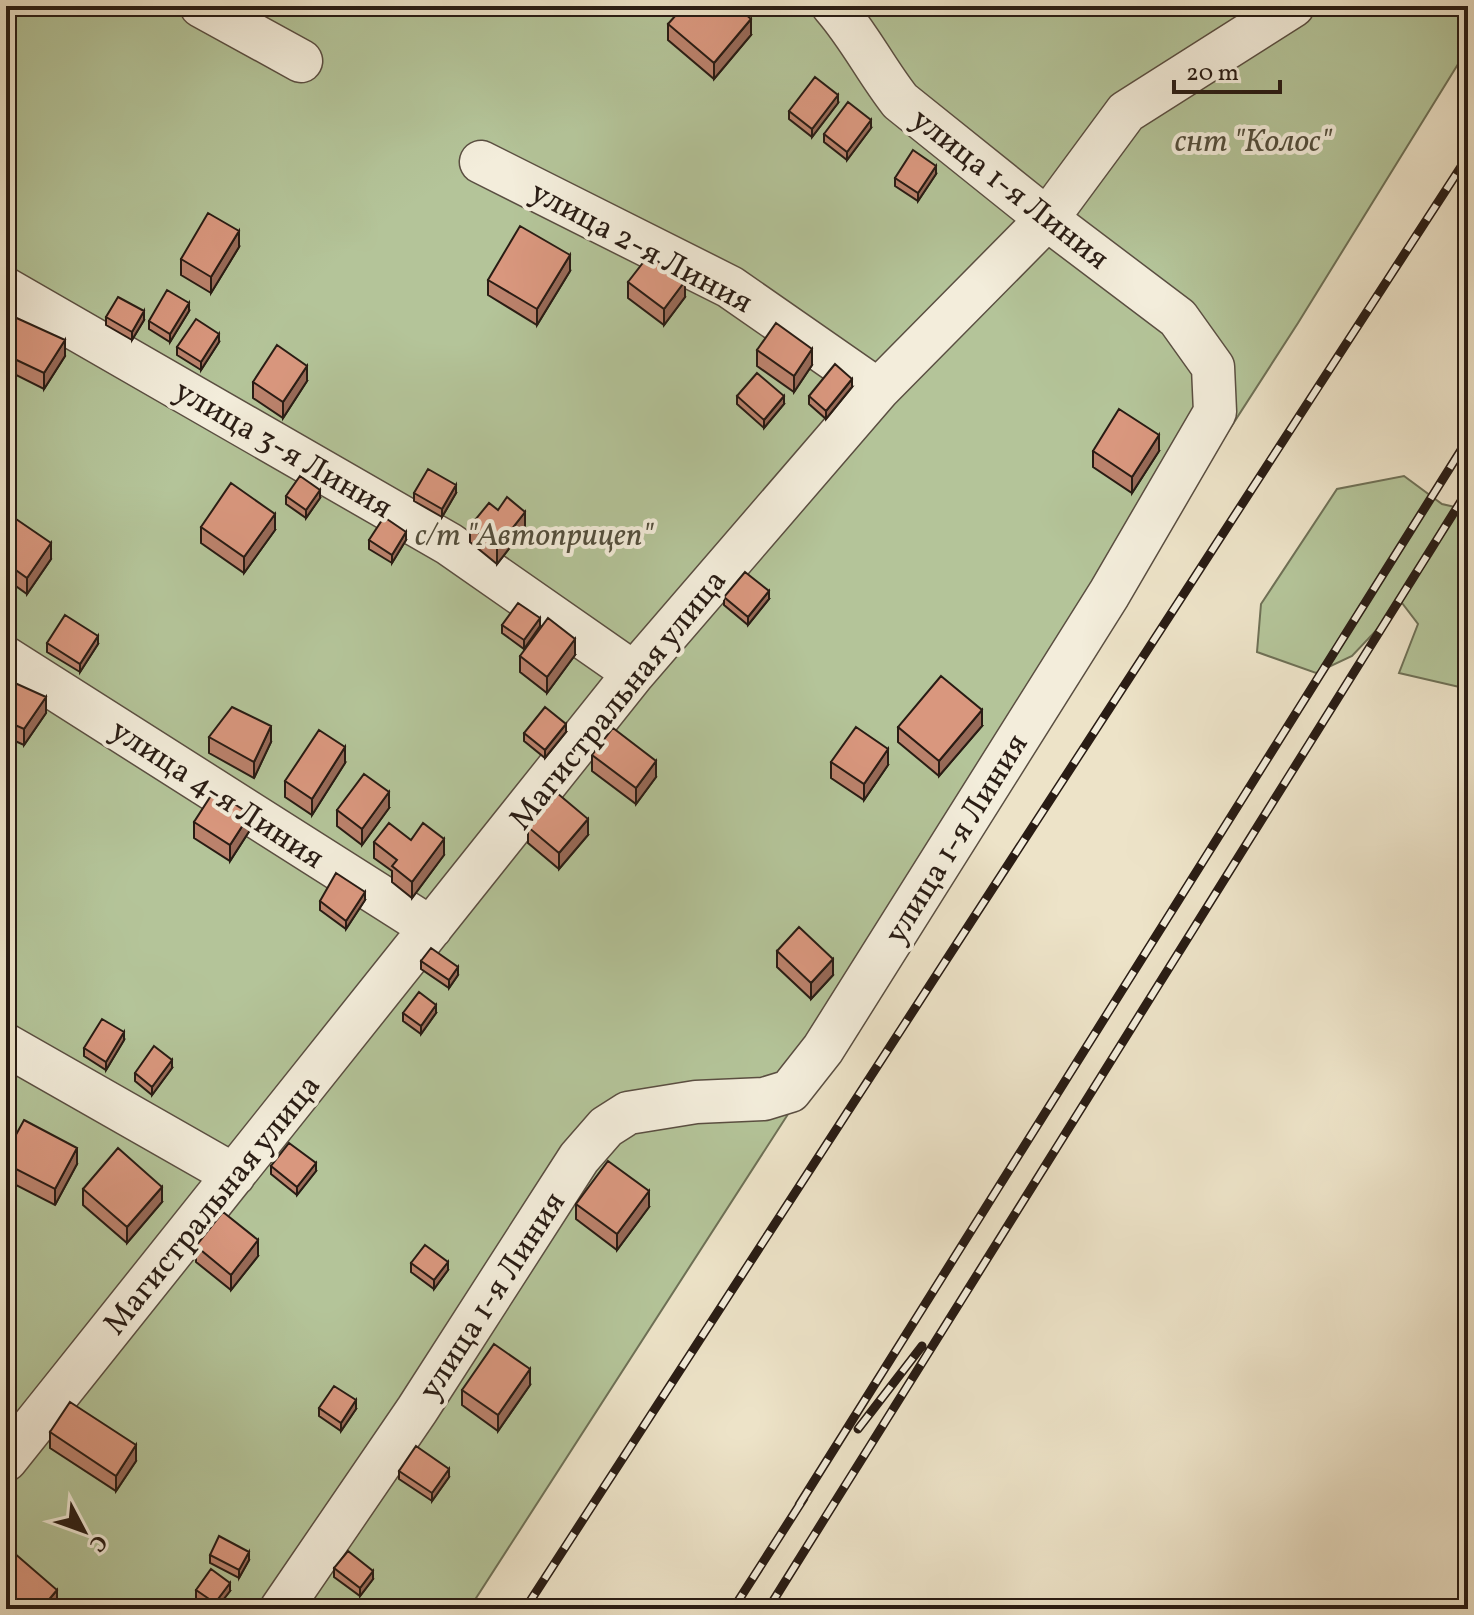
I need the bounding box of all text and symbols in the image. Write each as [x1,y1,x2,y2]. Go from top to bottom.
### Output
scale bar [1174,44,1280,94]
text: 20 m [1186,57,1239,91]
street label: улица 1-я Линия [901,99,1117,282]
park label: снт "Колос" [1175,121,1333,165]
street label: улица 2-я Линия [522,171,759,326]
street label: улица 3-я Линия [165,370,400,531]
park label: с/т "Автоприцеп" [415,515,654,559]
street label: Магистральная улица [500,561,738,840]
street label: улица 4-я Линия [101,710,332,881]
street label: улица 1-я Линия [875,726,1040,953]
street label: Магистральная улица [94,1066,332,1345]
street label: улица 1-я Линия [410,1184,577,1409]
north arrow [44,1491,124,1571]
text: С [81,1527,114,1558]

